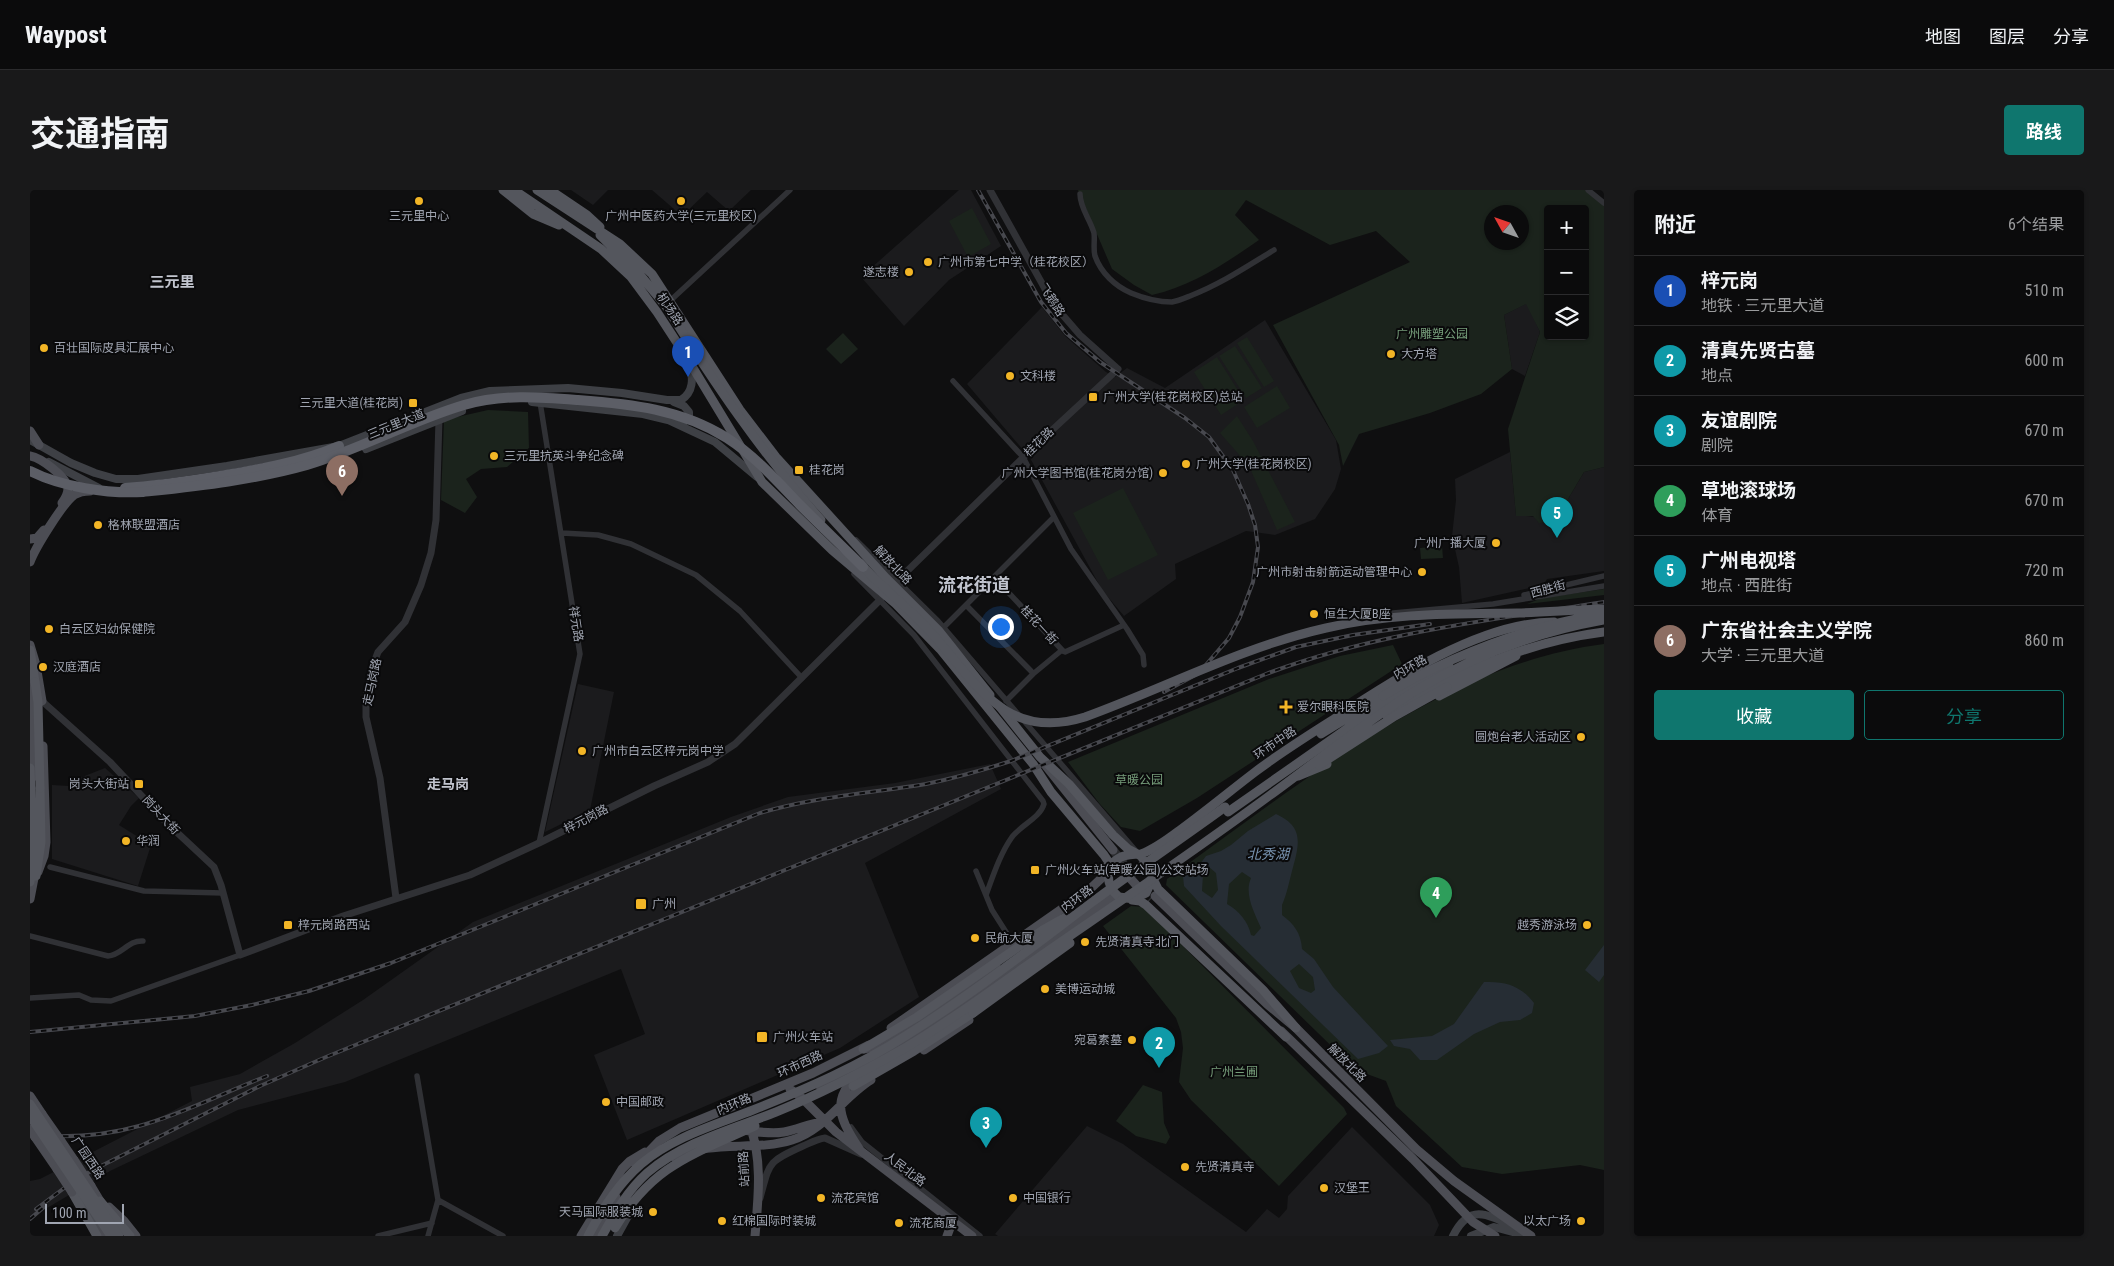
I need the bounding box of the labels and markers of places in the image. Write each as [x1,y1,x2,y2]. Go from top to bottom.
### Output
marker: 三元里中心 [413,195,425,207]
marker: 广州中医药大学(三元里校区) [675,195,687,207]
place label: 三元里中心 [389,209,449,223]
place label: 广州中医药大学(三元里校区) [605,209,757,223]
place label: 广州市第七中学（桂花校区） [938,255,1094,269]
marker: 广州市第七中学（桂花校区） [922,256,934,268]
place label: 遂志楼 [863,265,899,279]
marker: 遂志楼 [903,266,915,278]
pin: 1 [672,336,704,377]
place label: 百壮国际皮具汇展中心 [54,341,174,355]
marker: 百壮国际皮具汇展中心 [38,342,50,354]
place label: 大方塔 [1401,347,1437,361]
marker: 大方塔 [1385,348,1397,360]
place label: 文科楼 [1020,369,1056,383]
marker: 文科楼 [1004,370,1016,382]
place label: 广州大学(桂花岗校区)总站 [1103,390,1243,404]
marker: 广州大学(桂花岗校区)总站 [1087,391,1099,403]
place label: 三元里大道(桂花岗) [299,396,403,410]
marker: 三元里大道(桂花岗) [407,397,419,409]
place label: 三元里抗英斗争纪念碑 [504,449,624,463]
marker: 三元里抗英斗争纪念碑 [488,450,500,462]
pin: 6 [326,455,358,496]
place label: 广州大学(桂花岗校区) [1196,457,1312,471]
marker: 广州大学(桂花岗校区) [1180,458,1192,470]
place label: 桂花岗 [809,463,845,477]
marker: 桂花岗 [793,464,805,476]
place label: 广州大学图书馆(桂花岗分馆) [1001,466,1153,480]
marker: 广州大学图书馆(桂花岗分馆) [1157,467,1169,479]
pin: 5 [1541,497,1573,538]
place label: 格林联盟酒店 [108,518,180,532]
marker: 格林联盟酒店 [92,519,104,531]
place label: 广州广播大厦 [1414,536,1486,550]
marker: 广州广播大厦 [1490,537,1502,549]
place label: 广州市射击射箭运动管理中心 [1256,565,1412,579]
marker: 广州市射击射箭运动管理中心 [1416,566,1428,578]
place label: 恒生大厦B座 [1324,607,1391,621]
marker: 恒生大厦B座 [1308,608,1320,620]
place label: 白云区妇幼保健院 [59,622,155,636]
marker: 白云区妇幼保健院 [43,623,55,635]
place label: 汉庭酒店 [53,660,101,674]
marker: 汉庭酒店 [37,661,49,673]
marker: 爱尔眼科医院 [1279,700,1293,714]
place label: 爱尔眼科医院 [1297,700,1369,714]
place label: 圆炮台老人活动区 [1475,730,1571,744]
marker: 圆炮台老人活动区 [1575,731,1587,743]
place label: 广州市白云区梓元岗中学 [592,744,724,758]
marker: 广州市白云区梓元岗中学 [576,745,588,757]
place label: 岗头大街站 [69,777,129,791]
marker: 岗头大街站 [133,778,145,790]
place label: 华润 [136,834,160,848]
marker: 华润 [120,835,132,847]
place label: 广州火车站(草暖公园)公交站场 [1045,863,1209,877]
marker: 广州火车站(草暖公园)公交站场 [1029,864,1041,876]
pin: 4 [1420,877,1452,918]
marker: 广州 [634,897,648,911]
place label: 广州 [652,897,676,911]
place label: 梓元岗路西站 [298,918,370,932]
place label: 越秀游泳场 [1517,918,1577,932]
marker: 梓元岗路西站 [282,919,294,931]
marker: 越秀游泳场 [1581,919,1593,931]
place label: 民航大厦 [985,931,1033,945]
marker: 民航大厦 [969,932,981,944]
place label: 先贤清真寺北门 [1095,935,1179,949]
marker: 先贤清真寺北门 [1079,936,1091,948]
place label: 美博运动城 [1055,982,1115,996]
marker: 美博运动城 [1039,983,1051,995]
pin: 2 [1143,1027,1175,1068]
marker: 广州火车站 [755,1030,769,1044]
place label: 广州火车站 [773,1030,833,1044]
place label: 宛葛素墓 [1074,1033,1122,1047]
marker: 宛葛素墓 [1126,1034,1138,1046]
place label: 中国邮政 [616,1095,664,1109]
marker: 中国邮政 [600,1096,612,1108]
pin: 3 [970,1107,1002,1148]
place label: 先贤清真寺 [1195,1160,1255,1174]
marker: 先贤清真寺 [1179,1161,1191,1173]
place label: 汉堡王 [1334,1181,1370,1195]
marker: 汉堡王 [1318,1182,1330,1194]
place label: 流花宾馆 [831,1191,879,1205]
place label: 中国银行 [1023,1191,1071,1205]
marker: 流花宾馆 [815,1192,827,1204]
marker: 中国银行 [1007,1192,1019,1204]
place label: 天马国际服装城 [559,1205,643,1219]
marker: 天马国际服装城 [647,1206,659,1218]
place label: 红棉国际时装城 [732,1214,816,1228]
place label: 以太广场 [1523,1214,1571,1228]
marker: 红棉国际时装城 [716,1215,728,1227]
marker: 以太广场 [1575,1215,1587,1227]
place label: 流花商厦 [909,1216,957,1230]
marker: 流花商厦 [893,1217,905,1229]

